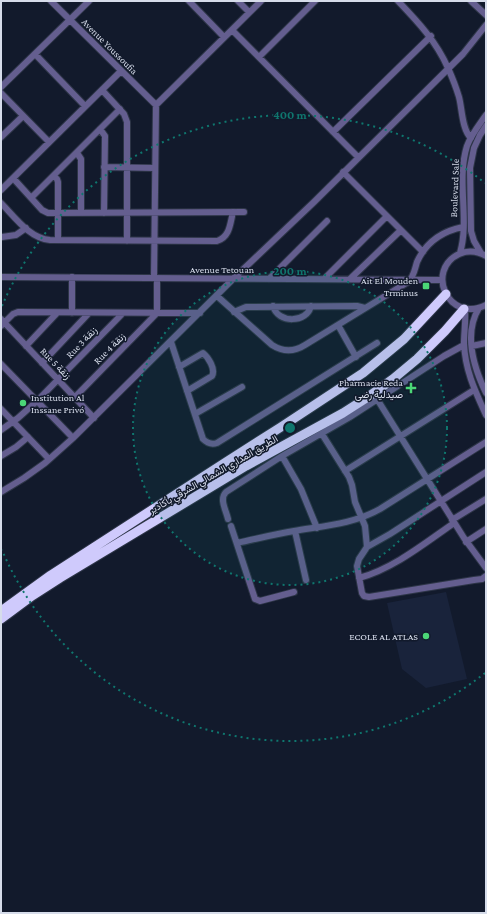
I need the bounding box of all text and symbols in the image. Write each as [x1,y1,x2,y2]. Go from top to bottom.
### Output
street label: Avenue Youssoufia [79,16,140,77]
text: 400 m [273,108,308,122]
street label: Boulevard Sale [448,158,461,218]
street label: Avenue Tetouan [190,264,255,275]
text: 200 m [273,264,307,278]
place label: Ait El Mouden Trminus [361,275,419,298]
marker: Ait El Mouden Trminus [421,281,431,291]
street label: Rue 3 زنقة [64,324,100,361]
street label: Rue 4 زنقة [91,330,128,367]
street label: Rue 5 زنقة [37,345,73,382]
place label: Pharmacie Reda صيدلية رضى [339,377,403,401]
marker: Pharmacie Reda صيدلية رضى [406,383,416,393]
place label: Institution Al Inssane Privó [31,392,85,415]
marker: Institution Al Inssane Privó [18,398,28,408]
centre of rings [283,421,297,435]
street label: الطريق المداري الشمالي الشرقي بأكادير [146,433,281,519]
place label: ECOLE AL ATLAS [349,631,418,642]
marker: ECOLE AL ATLAS [421,631,431,641]

